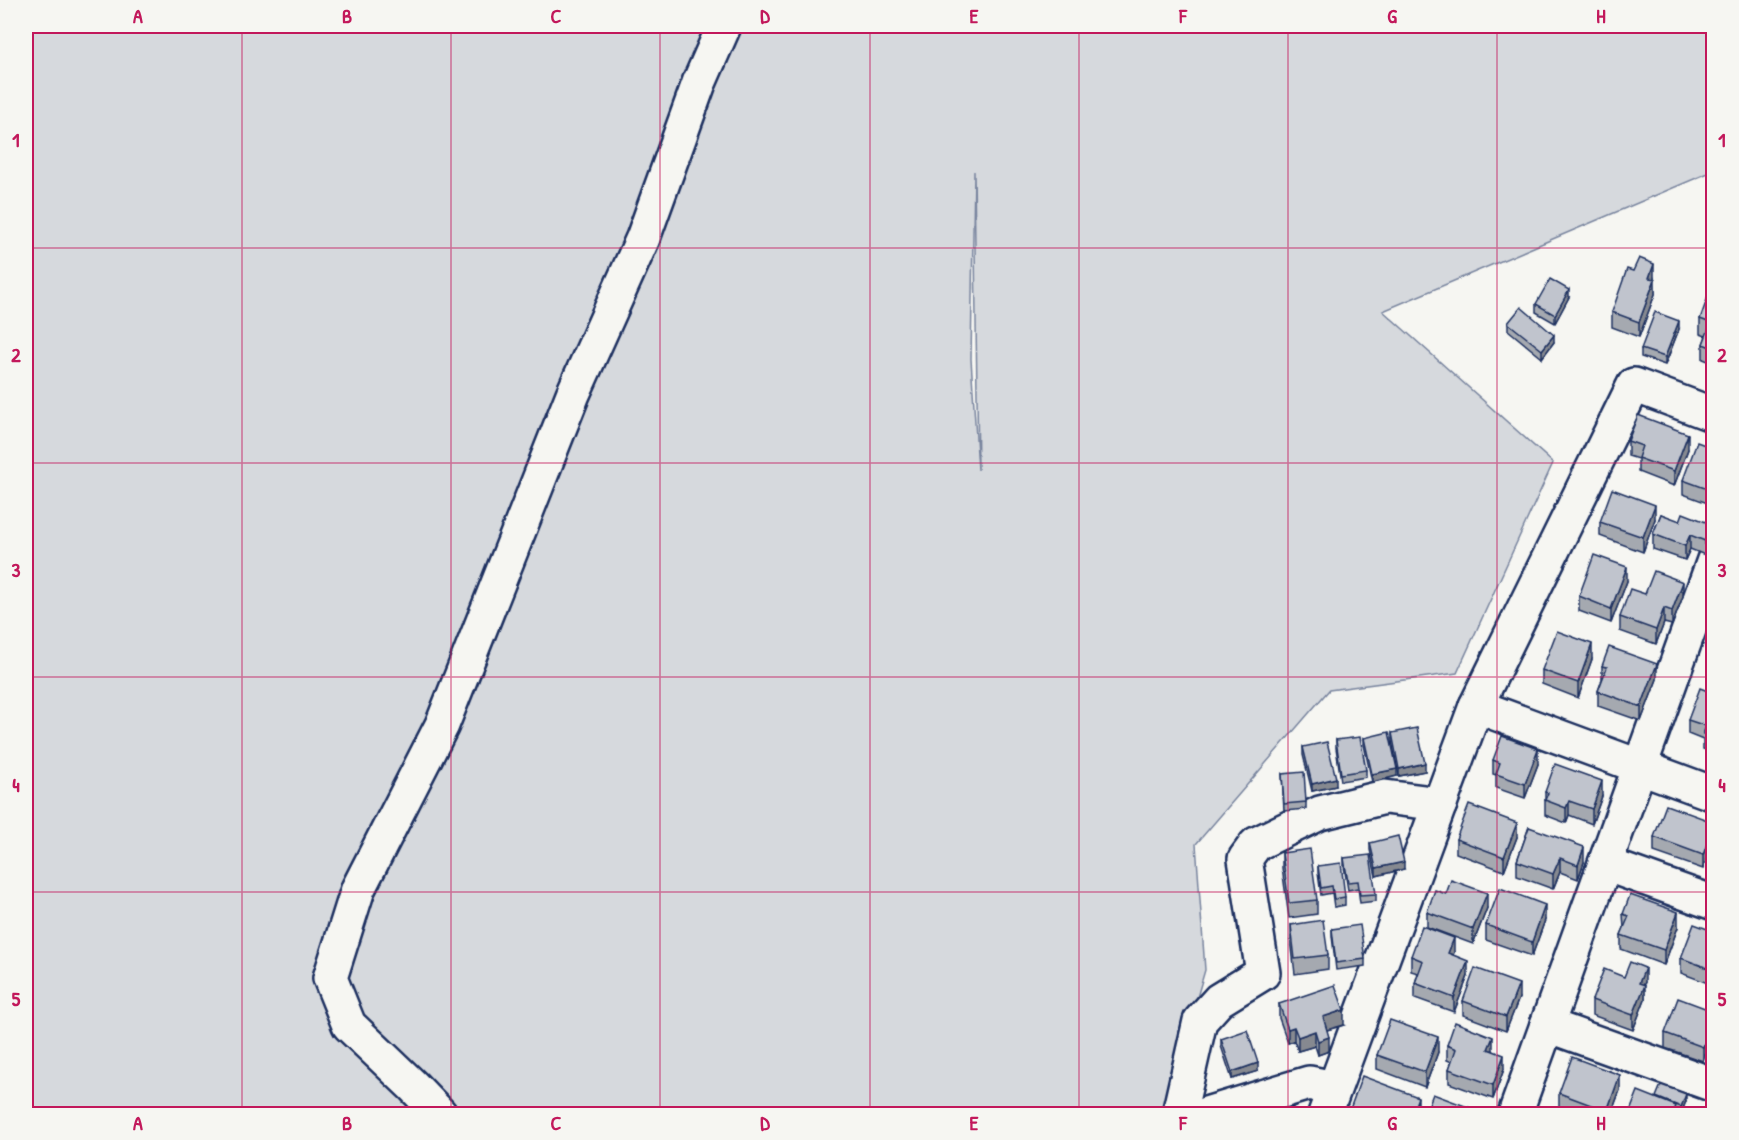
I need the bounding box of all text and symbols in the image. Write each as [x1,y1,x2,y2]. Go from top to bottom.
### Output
text: A [133,2,143,29]
text: B [342,2,352,29]
text: C [551,2,562,29]
text: D [760,2,770,29]
text: E [970,2,979,29]
text: F [1178,2,1188,29]
text: G [1387,2,1397,29]
text: H [1596,2,1606,29]
text: 1 [12,126,20,153]
text: 1 [1718,126,1726,153]
text: 2 [11,341,21,368]
text: 2 [1717,341,1727,368]
text: 3 [12,556,21,583]
text: 3 [1718,556,1727,583]
text: 4 [12,771,20,798]
text: 4 [1718,771,1726,798]
text: 5 [12,985,21,1012]
text: 5 [1718,985,1727,1012]
text: A [133,1109,143,1136]
text: B [342,1109,352,1136]
text: C [551,1109,562,1136]
text: D [760,1109,770,1136]
text: E [970,1109,979,1136]
text: F [1178,1109,1188,1136]
text: G [1387,1109,1397,1136]
text: H [1596,1109,1606,1136]

